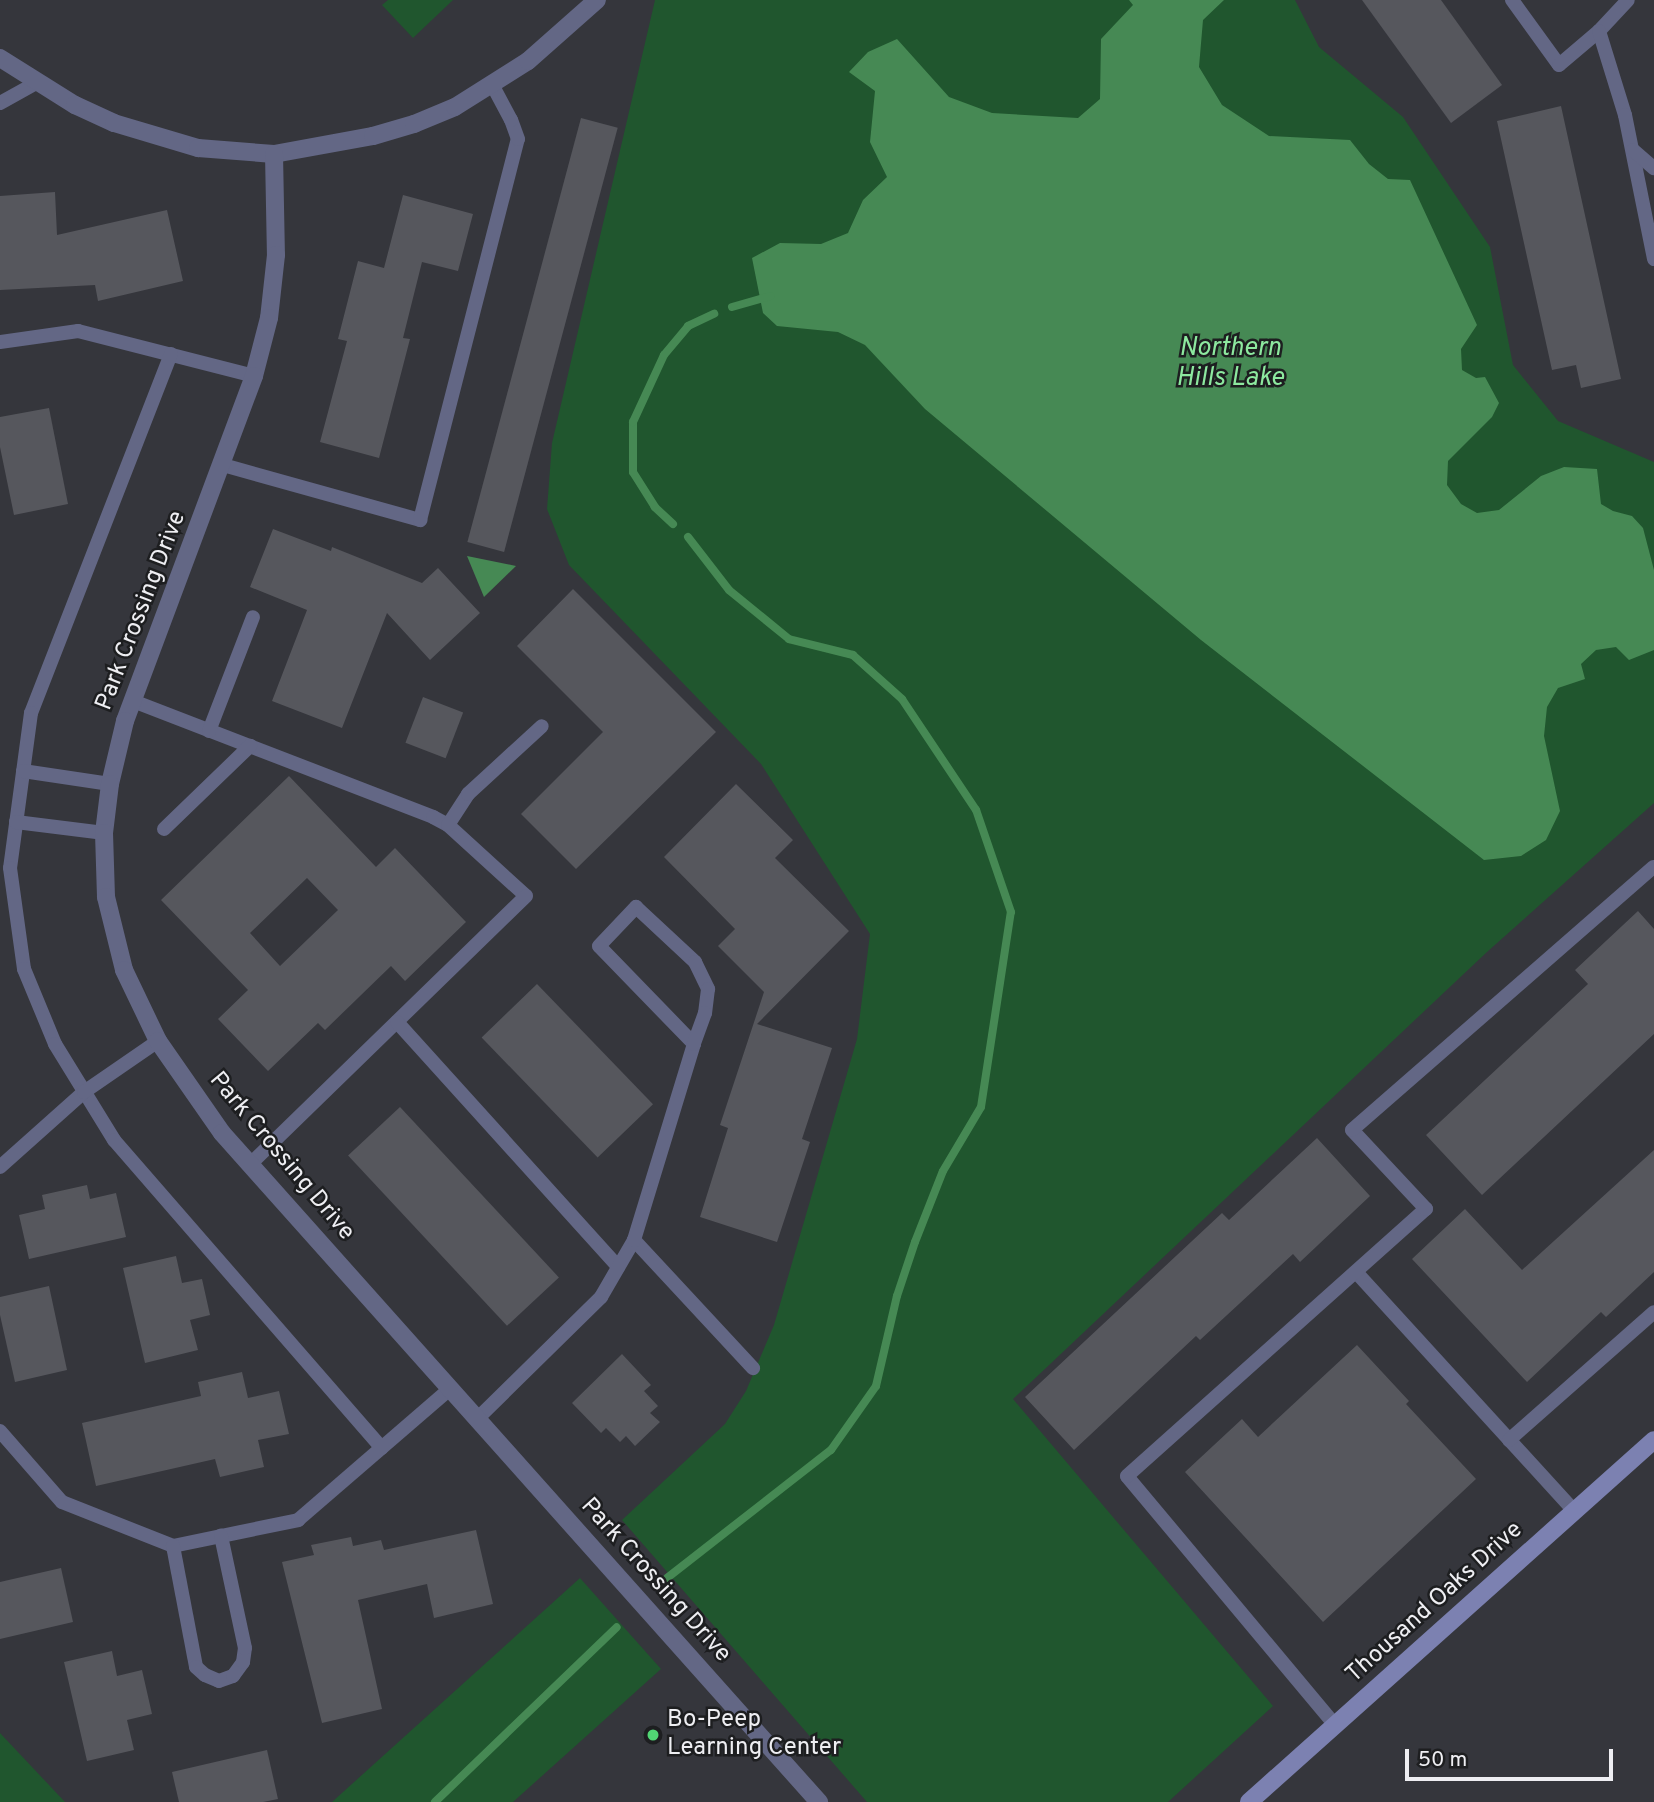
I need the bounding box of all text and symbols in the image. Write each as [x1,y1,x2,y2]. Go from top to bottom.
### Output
water label: Northern Hills Lake [1176,333,1284,394]
street label: Park Crossing Drive [91,507,193,715]
street label: Park Crossing Drive [202,1067,360,1247]
street label: Park Crossing Drive [574,1493,736,1669]
street label: Thousand Oaks Drive [1341,1516,1529,1690]
place label: Bo-Peep Learning Center [667,1707,841,1763]
marker: Bo-Peep Learning Center [645,1727,661,1743]
scale bar [1409,1736,1617,1780]
text: 50 m [1418,1747,1467,1774]

